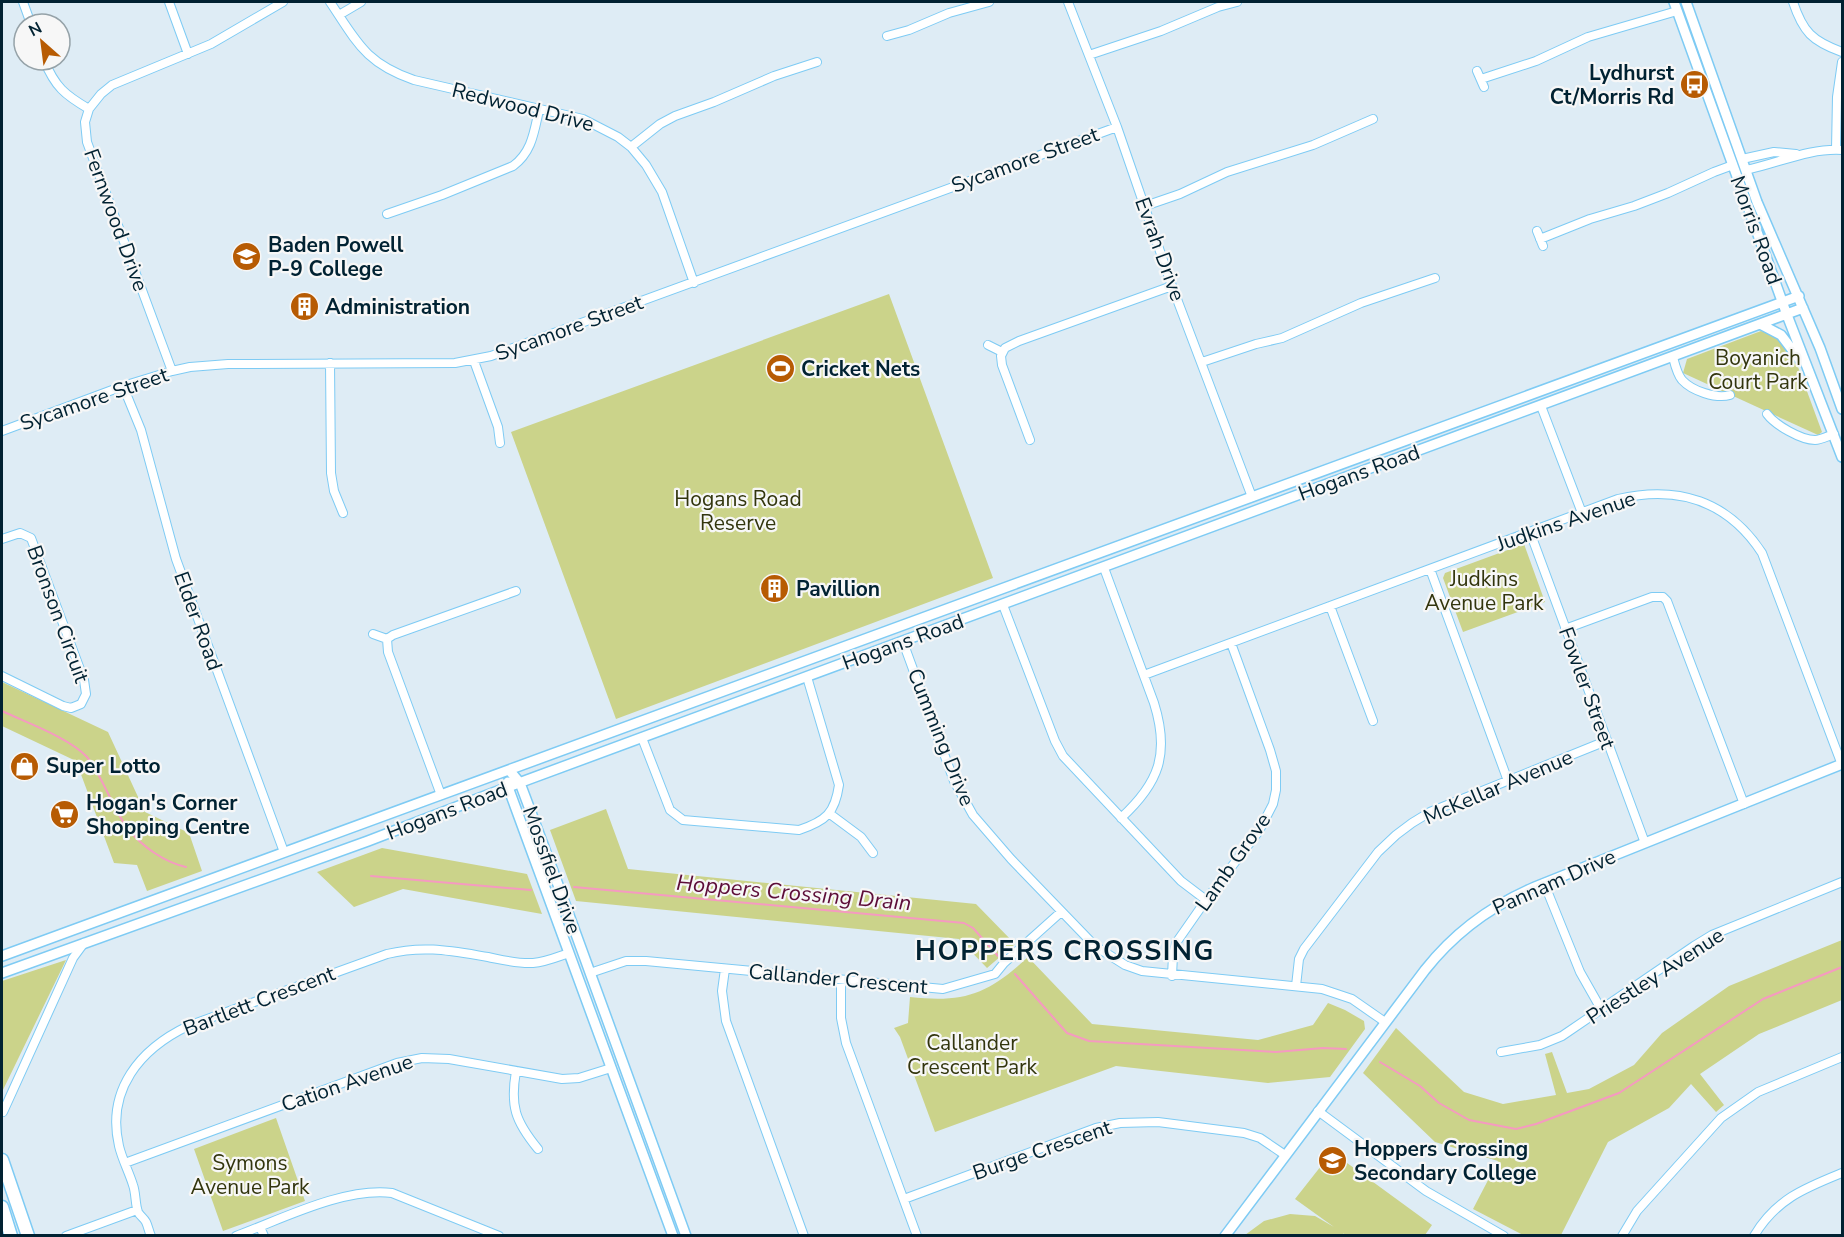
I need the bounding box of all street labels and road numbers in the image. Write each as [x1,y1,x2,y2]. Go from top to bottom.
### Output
street label: Redwood Drive [449,76,597,138]
street label: Sycamore Street [947,120,1103,200]
street label: Fernwood Drive [77,145,155,295]
street label: Morris Road [1723,172,1789,288]
street label: Evrah Drive [1128,193,1192,305]
street label: Sycamore Street [491,288,647,368]
street label: Sycamore Street [16,360,172,437]
street label: Hogans Road [1294,438,1424,508]
street label: Judkins Avenue [1492,484,1639,558]
street label: Bronson Circuit [20,541,96,687]
street label: Elder Road [167,568,229,674]
street label: Hogans Road [838,607,968,677]
street label: Fowler Street [1552,623,1622,753]
street label: Cumming Drive [901,664,981,810]
street label: McKellar Avenue [1419,743,1577,831]
street label: Hogans Road [383,775,511,847]
street label: Mossfiel Drive [516,802,588,938]
street label: Lamb Grove [1189,807,1277,917]
street label: Pannam Drive [1488,842,1620,922]
street label: Priestley Avenue [1581,921,1729,1031]
street label: Callander Crescent [747,957,929,1001]
street label: Bartlett Crescent [179,959,340,1043]
street label: Cation Avenue [277,1047,417,1119]
street label: Burge Crescent [969,1113,1116,1187]

